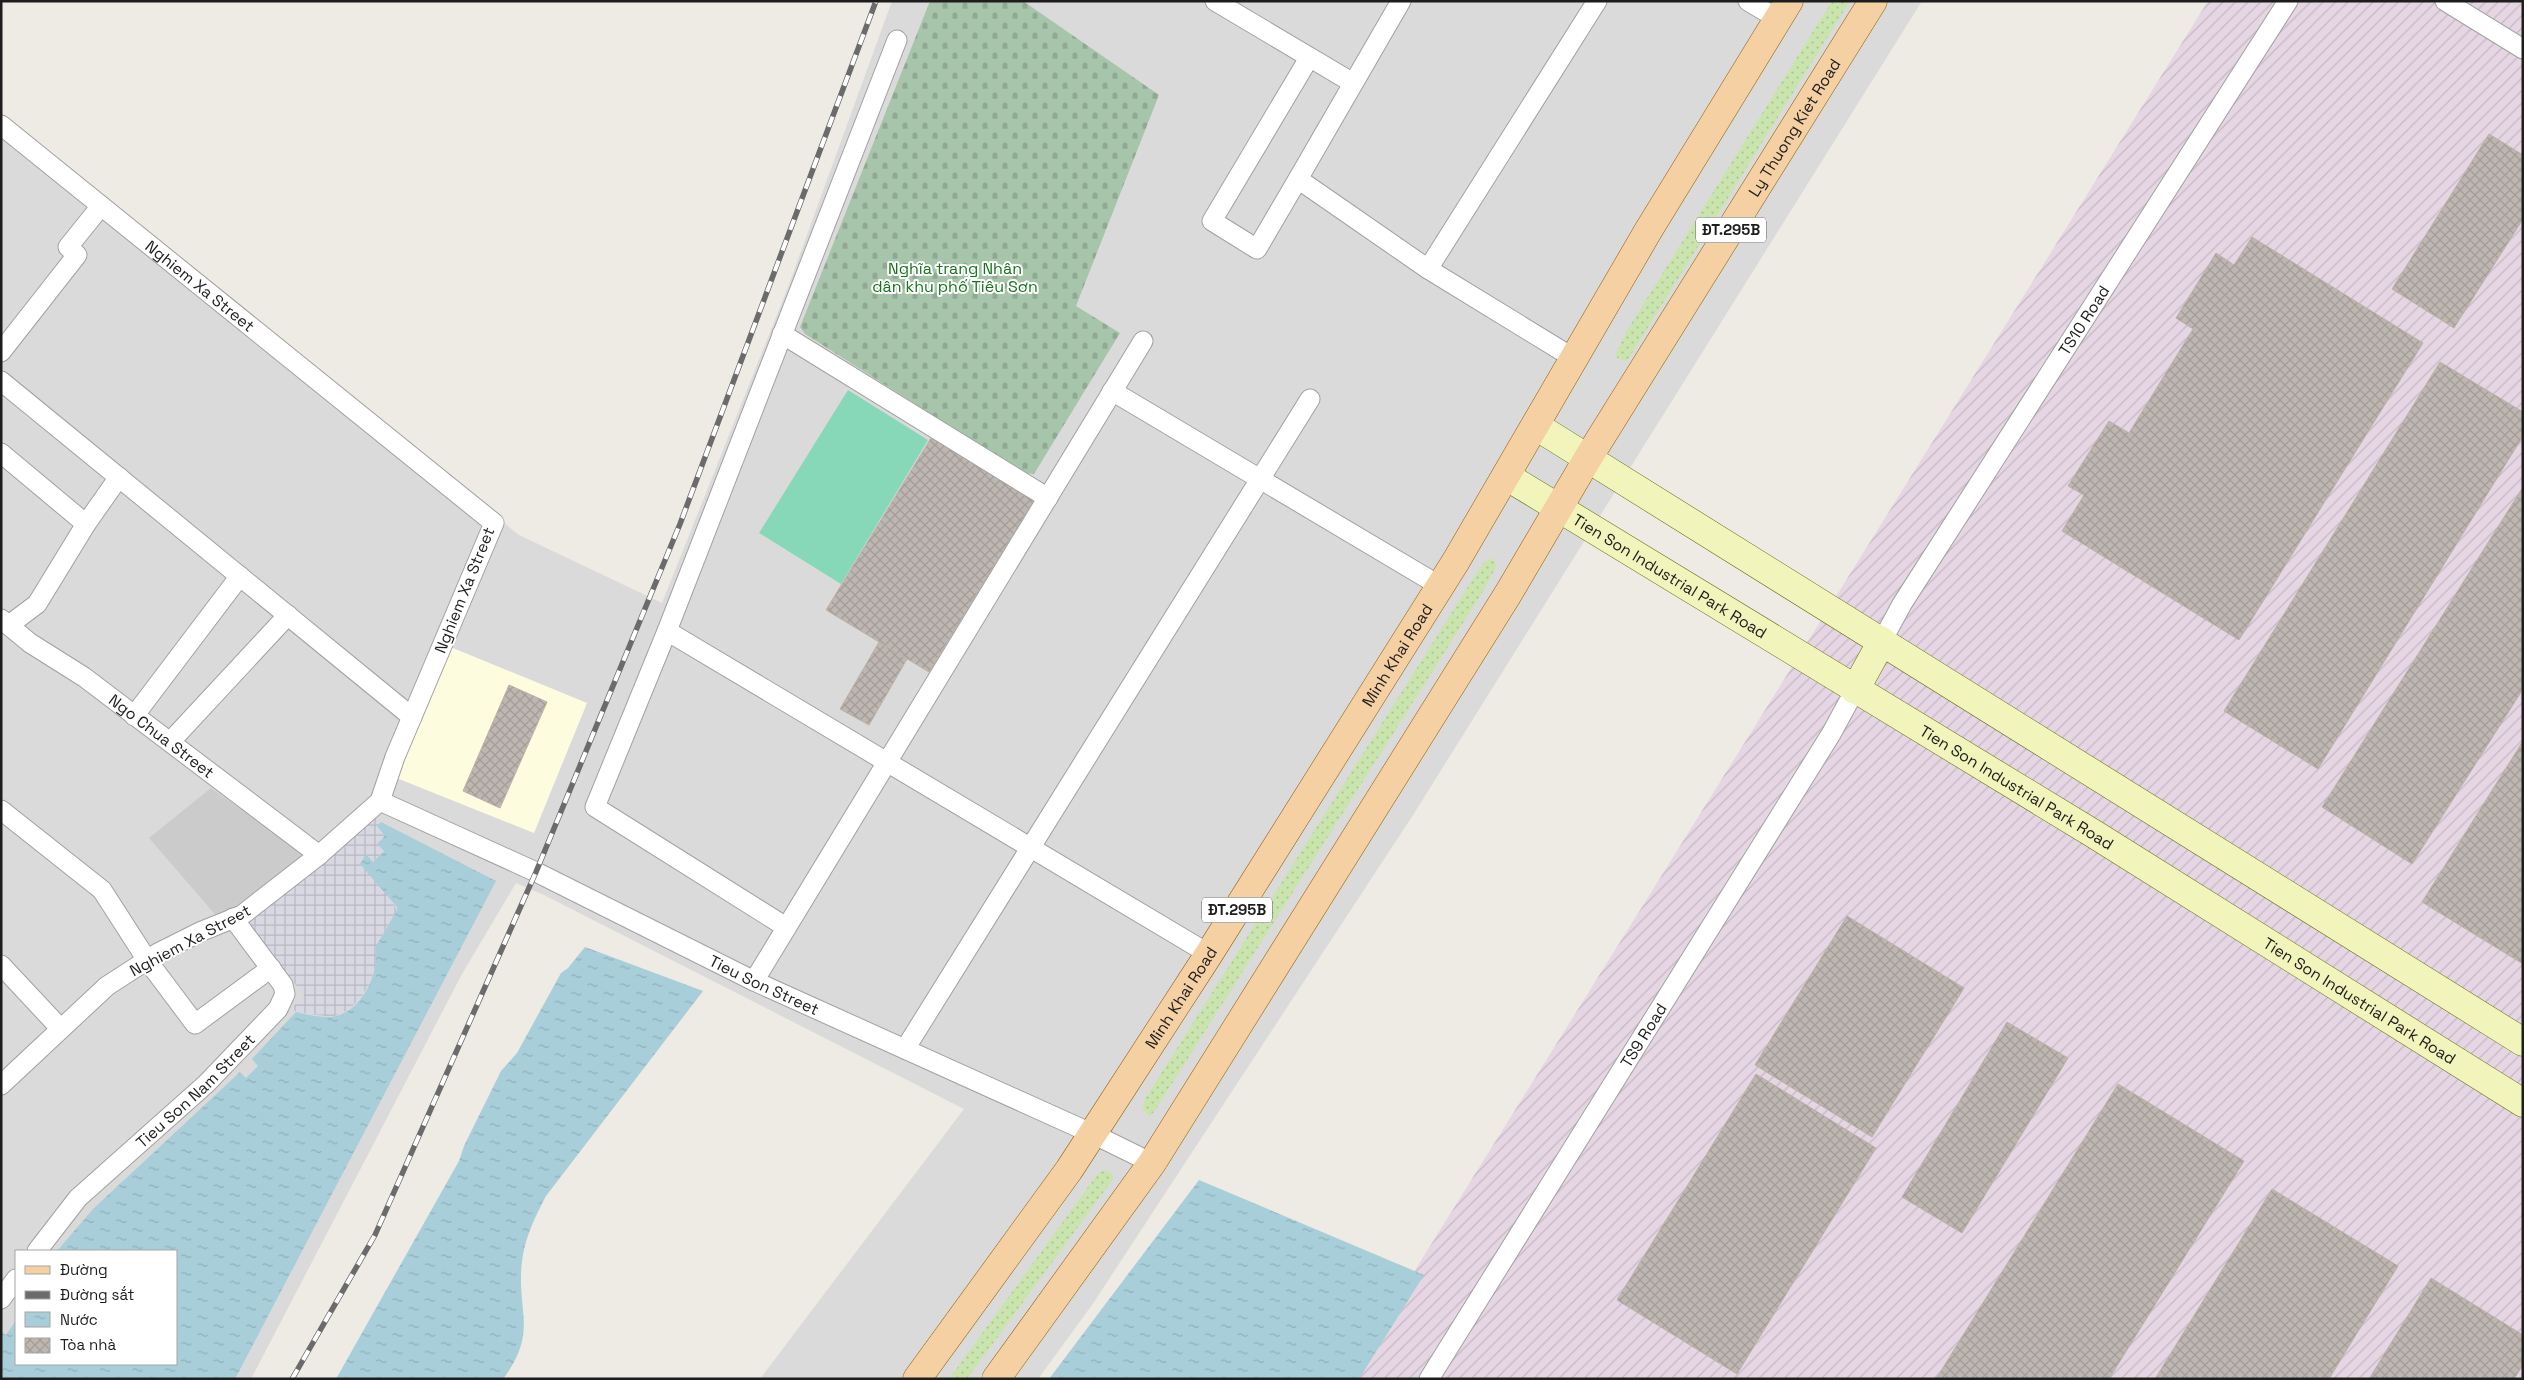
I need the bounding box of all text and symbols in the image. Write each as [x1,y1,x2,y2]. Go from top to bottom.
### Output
street label: Ly Thuong Kiet Road [1744,55,1846,201]
road number: ĐT.295B [1696,218,1766,242]
street label: Nghiem Xa Street [141,236,259,337]
park label: Nghĩa trang Nhân dân khu phố Tiêu Sơn [872,258,1038,297]
street label: TS10 Road [2054,281,2114,360]
street label: Tien Son Industrial Park Road [1569,509,1771,643]
street label: Nghiem Xa Street [430,524,499,656]
street label: Minh Khai Road [1357,600,1438,711]
street label: Ngo Chua Street [105,690,218,783]
street label: Tien Son Industrial Park Road [1916,720,2117,855]
road number: ĐT.295B [1202,898,1272,922]
street label: Nghiem Xa Street [126,900,254,981]
street label: Tien Son Industrial Park Road [2259,933,2460,1069]
street label: Minh Khai Road [1140,943,1222,1053]
street label: Tieu Son Street [706,950,822,1020]
street label: TS9 Road [1616,999,1672,1072]
street label: Tieu Son Nam Street [131,1029,260,1153]
legend [15,1250,178,1365]
text: Đường [60,1260,108,1279]
text: Đường sắt [60,1285,135,1304]
text: Nước [60,1310,98,1329]
text: Tòa nhà [60,1335,116,1354]

